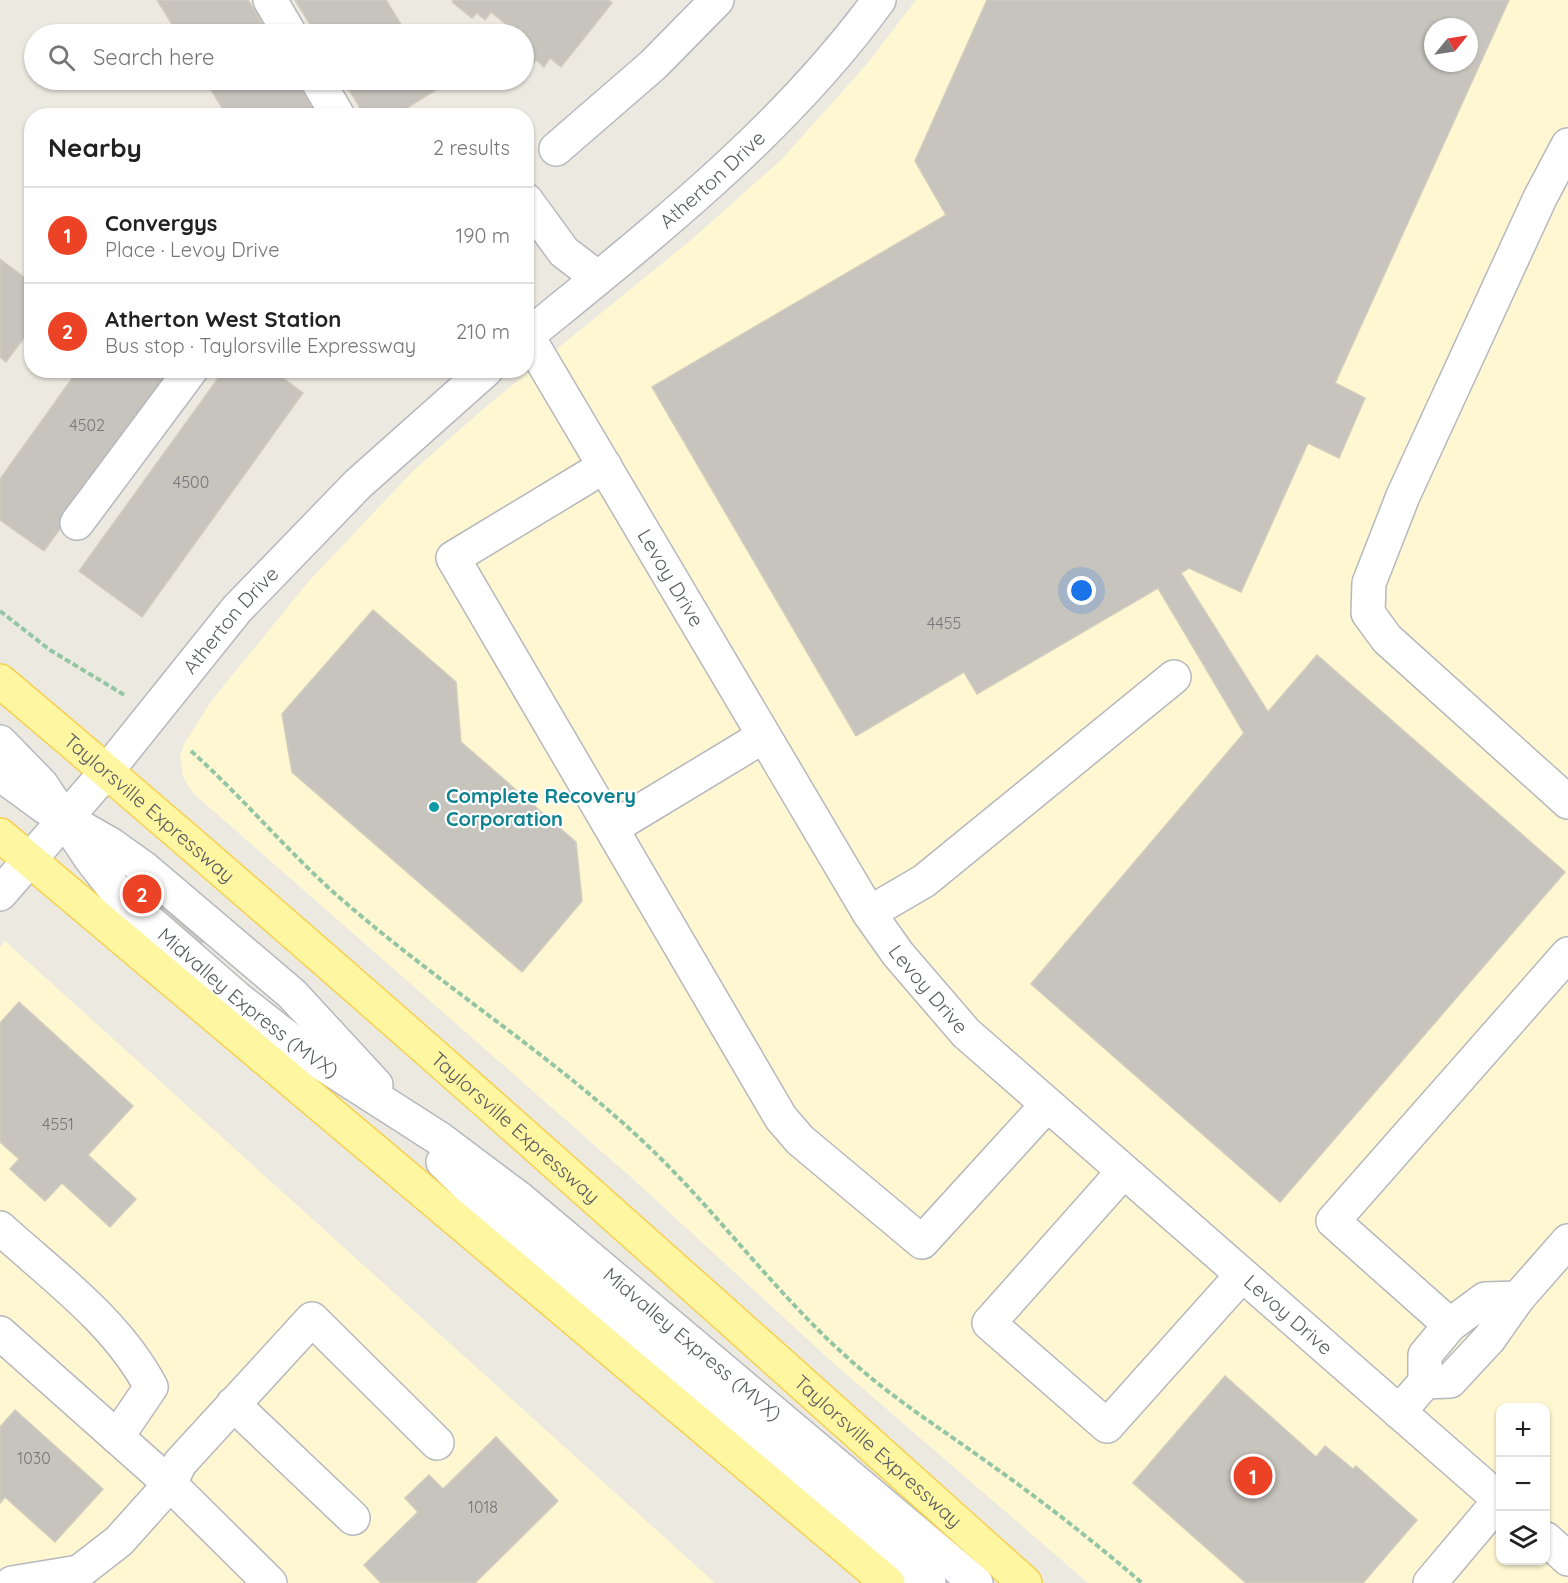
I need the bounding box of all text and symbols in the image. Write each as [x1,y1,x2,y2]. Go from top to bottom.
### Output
north arrow [1424,18,1478,72]
search box [24,24,534,90]
icon: search [45,41,78,74]
text: Search here [93,43,214,71]
street label: Atherton Drive [654,125,770,233]
text: Nearby [48,131,142,164]
text: 2 results [433,135,510,160]
text: Convergys [105,209,217,237]
text: 1 [64,223,71,248]
text: 190 m [456,223,510,248]
text: Place · Levoy Drive [105,237,279,262]
text: Atherton West Station [105,305,341,333]
text: 2 [62,319,73,344]
text: 210 m [456,319,510,344]
text: Bus stop · Taylorsville Expressway [105,333,416,358]
house number: 4502 [69,415,105,435]
house number: 4500 [173,472,209,492]
street label: Levoy Drive [632,524,710,631]
street label: Atherton Drive [177,561,283,679]
your location [1067,576,1096,605]
house number: 4455 [927,613,961,633]
street label: Taylorsville Expressway [59,728,240,888]
place label: Complete Recovery Corporation [446,783,636,831]
marker: Complete Recovery Corporation [427,800,441,814]
pin: 2 [122,872,162,916]
street label: Midvalley Express (MVX) [153,922,344,1083]
street label: Levoy Drive [883,940,974,1038]
street label: Taylorsville Expressway [426,1046,605,1209]
house number: 4551 [42,1114,74,1134]
street label: Midvalley Express (MVX) [598,1262,787,1426]
street label: Levoy Drive [1239,1269,1338,1360]
street label: Taylorsville Expressway [789,1369,967,1533]
map controls [1496,1403,1550,1565]
button: + [1496,1403,1550,1457]
house number: 1030 [17,1448,51,1468]
pin: 1 [1234,1454,1272,1498]
button: − [1496,1457,1550,1511]
house number: 1018 [468,1497,498,1517]
button: layers [1496,1511,1550,1565]

